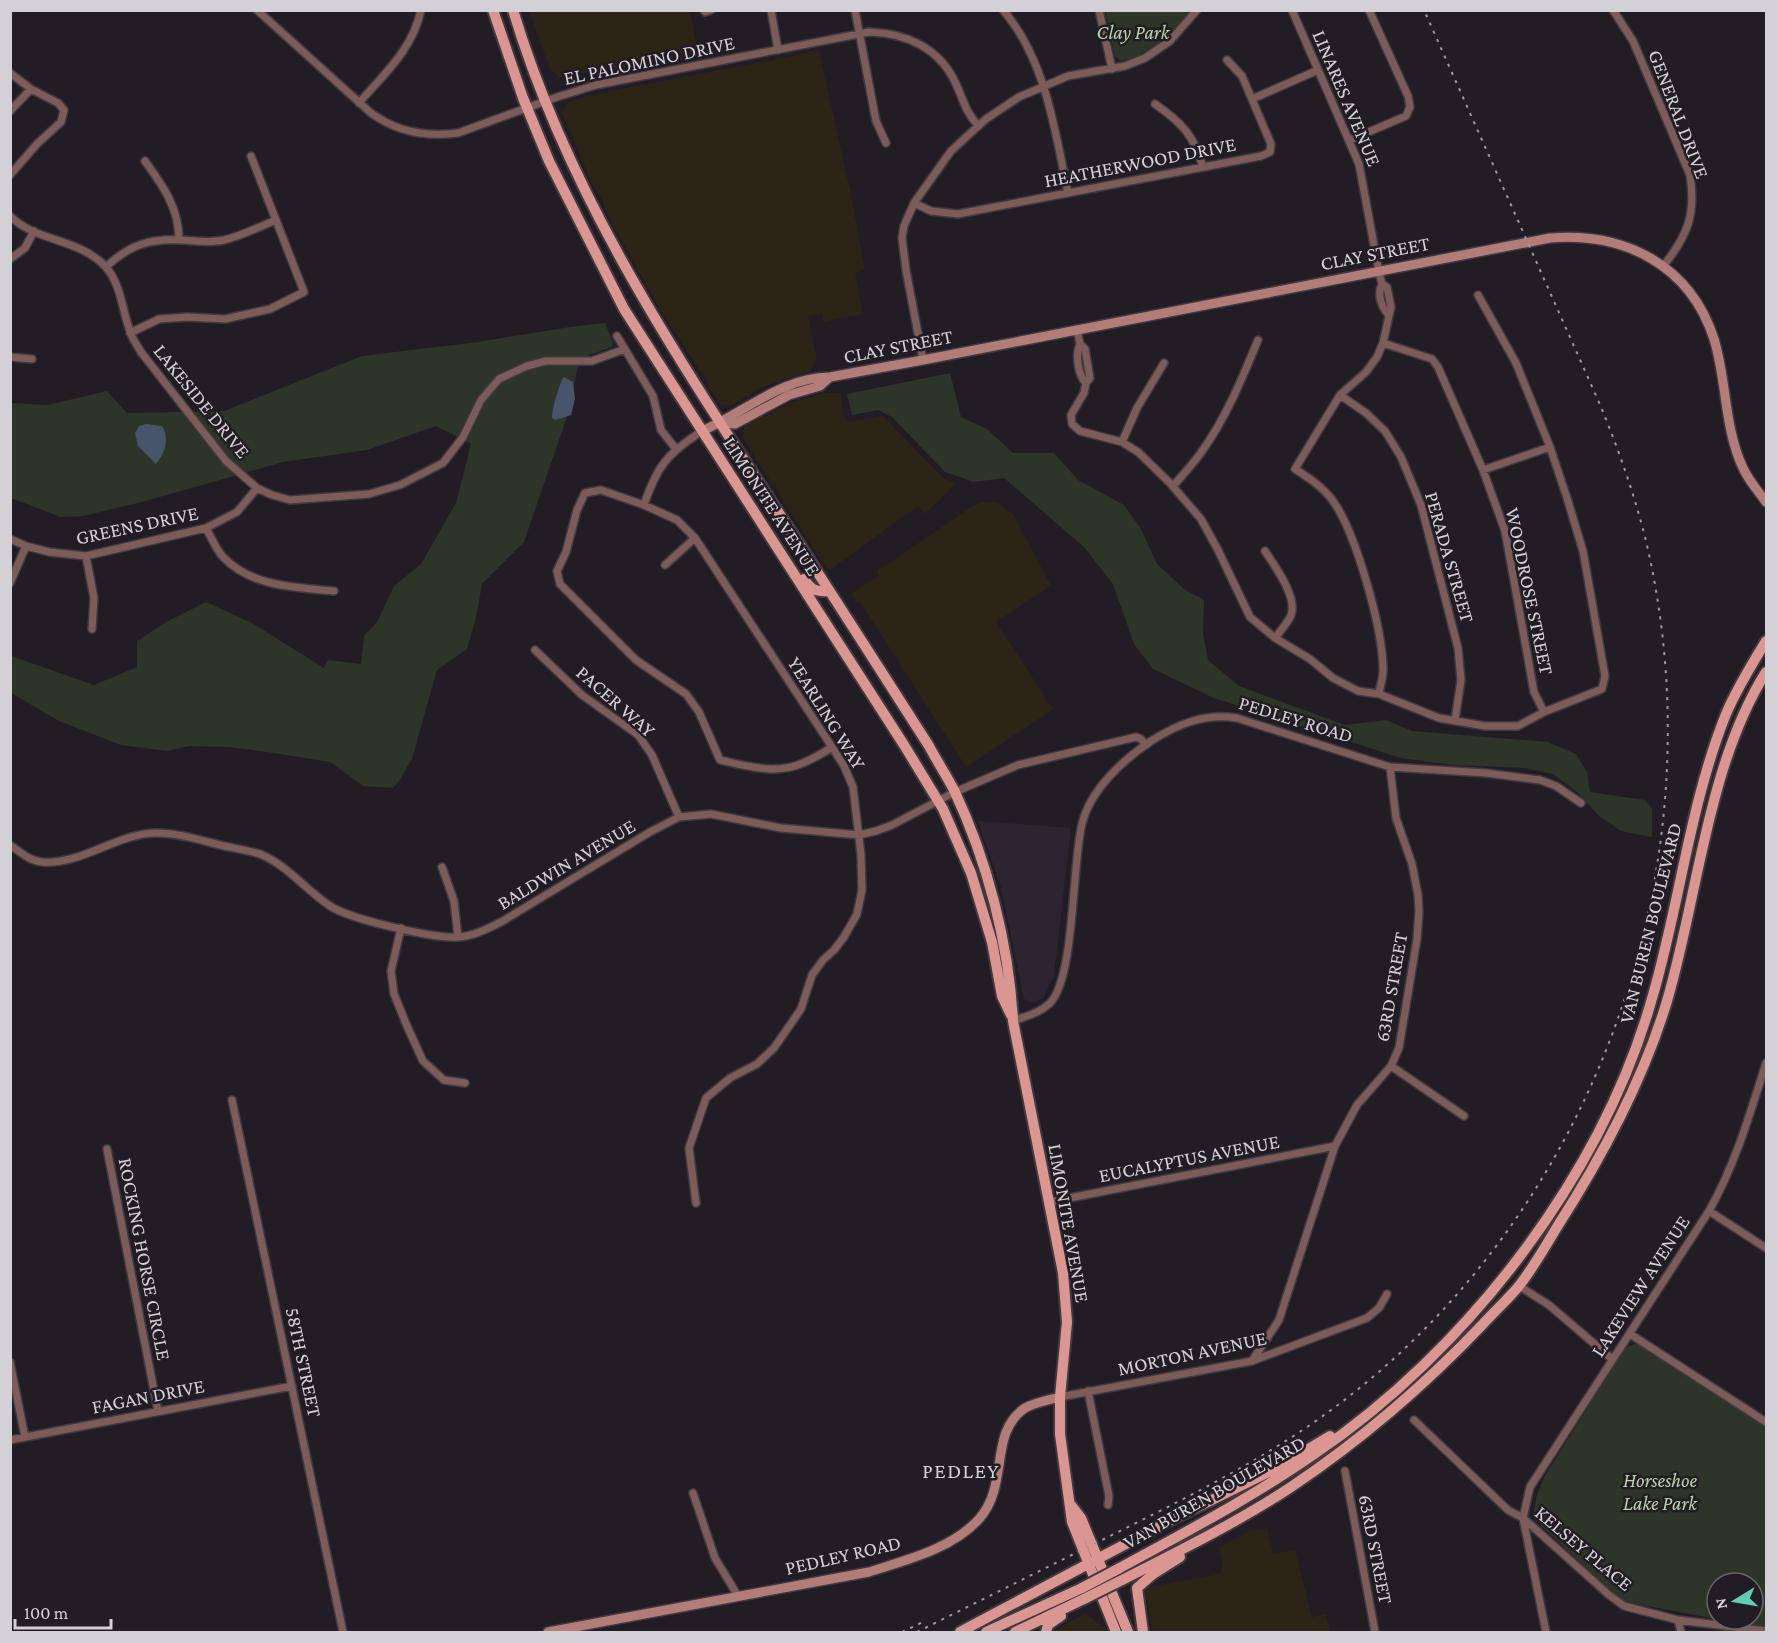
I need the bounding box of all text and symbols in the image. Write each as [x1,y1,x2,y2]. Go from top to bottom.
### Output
park label: Clay Park [1097,21,1171,44]
street label: LINARES AVENUE [1308,27,1386,170]
street label: EL PALOMINO DRIVE [561,31,737,89]
street label: GENERAL DRIVE [1644,47,1714,181]
street label: HEATHERWOOD DRIVE [1042,133,1238,191]
street label: CLAY STREET [1319,232,1431,274]
street label: CLAY STREET [842,325,954,367]
street label: LAKESIDE DRIVE [149,340,255,462]
street label: LIMONITE AVENUE [719,432,825,580]
street label: PERADA STREET [1421,489,1479,625]
street label: GREENS DRIVE [74,501,200,549]
street label: WOODROSE STREET [1502,505,1558,677]
street label: YEARLING WAY [784,653,871,774]
street label: PACER WAY [572,661,660,741]
street label: PEDLEY ROAD [1236,691,1356,747]
street label: BALDWIN AVENUE [493,814,639,914]
street label: VAN BUREN BOULEVARD [1614,820,1686,1026]
street label: 63RD STREET [1371,930,1411,1044]
street label: EUCALYPTUS AVENUE [1097,1130,1281,1186]
street label: LIMONITE AVENUE [1044,1142,1094,1304]
street label: ROCKING HORSE CIRCLE [115,1156,175,1362]
street label: LAKEVIEW AVENUE [1586,1211,1694,1361]
street label: 58TH STREET [282,1305,326,1419]
street label: MORTON AVENUE [1115,1326,1269,1380]
street label: FAGAN DRIVE [90,1374,206,1418]
street label: VAN BUREN BOULEVARD [1119,1431,1309,1553]
district label: PEDLEY [922,1459,1000,1483]
park label: Horseshoe Lake Park [1623,1469,1698,1514]
street label: 63RD STREET [1355,1492,1397,1606]
street label: KELSEY PLACE [1531,1501,1637,1595]
street label: PEDLEY ROAD [783,1531,903,1579]
north arrow [1705,1571,1765,1631]
scale bar [15,1592,111,1630]
text: N [1711,1597,1730,1611]
text: 100 m [24,1603,69,1623]

